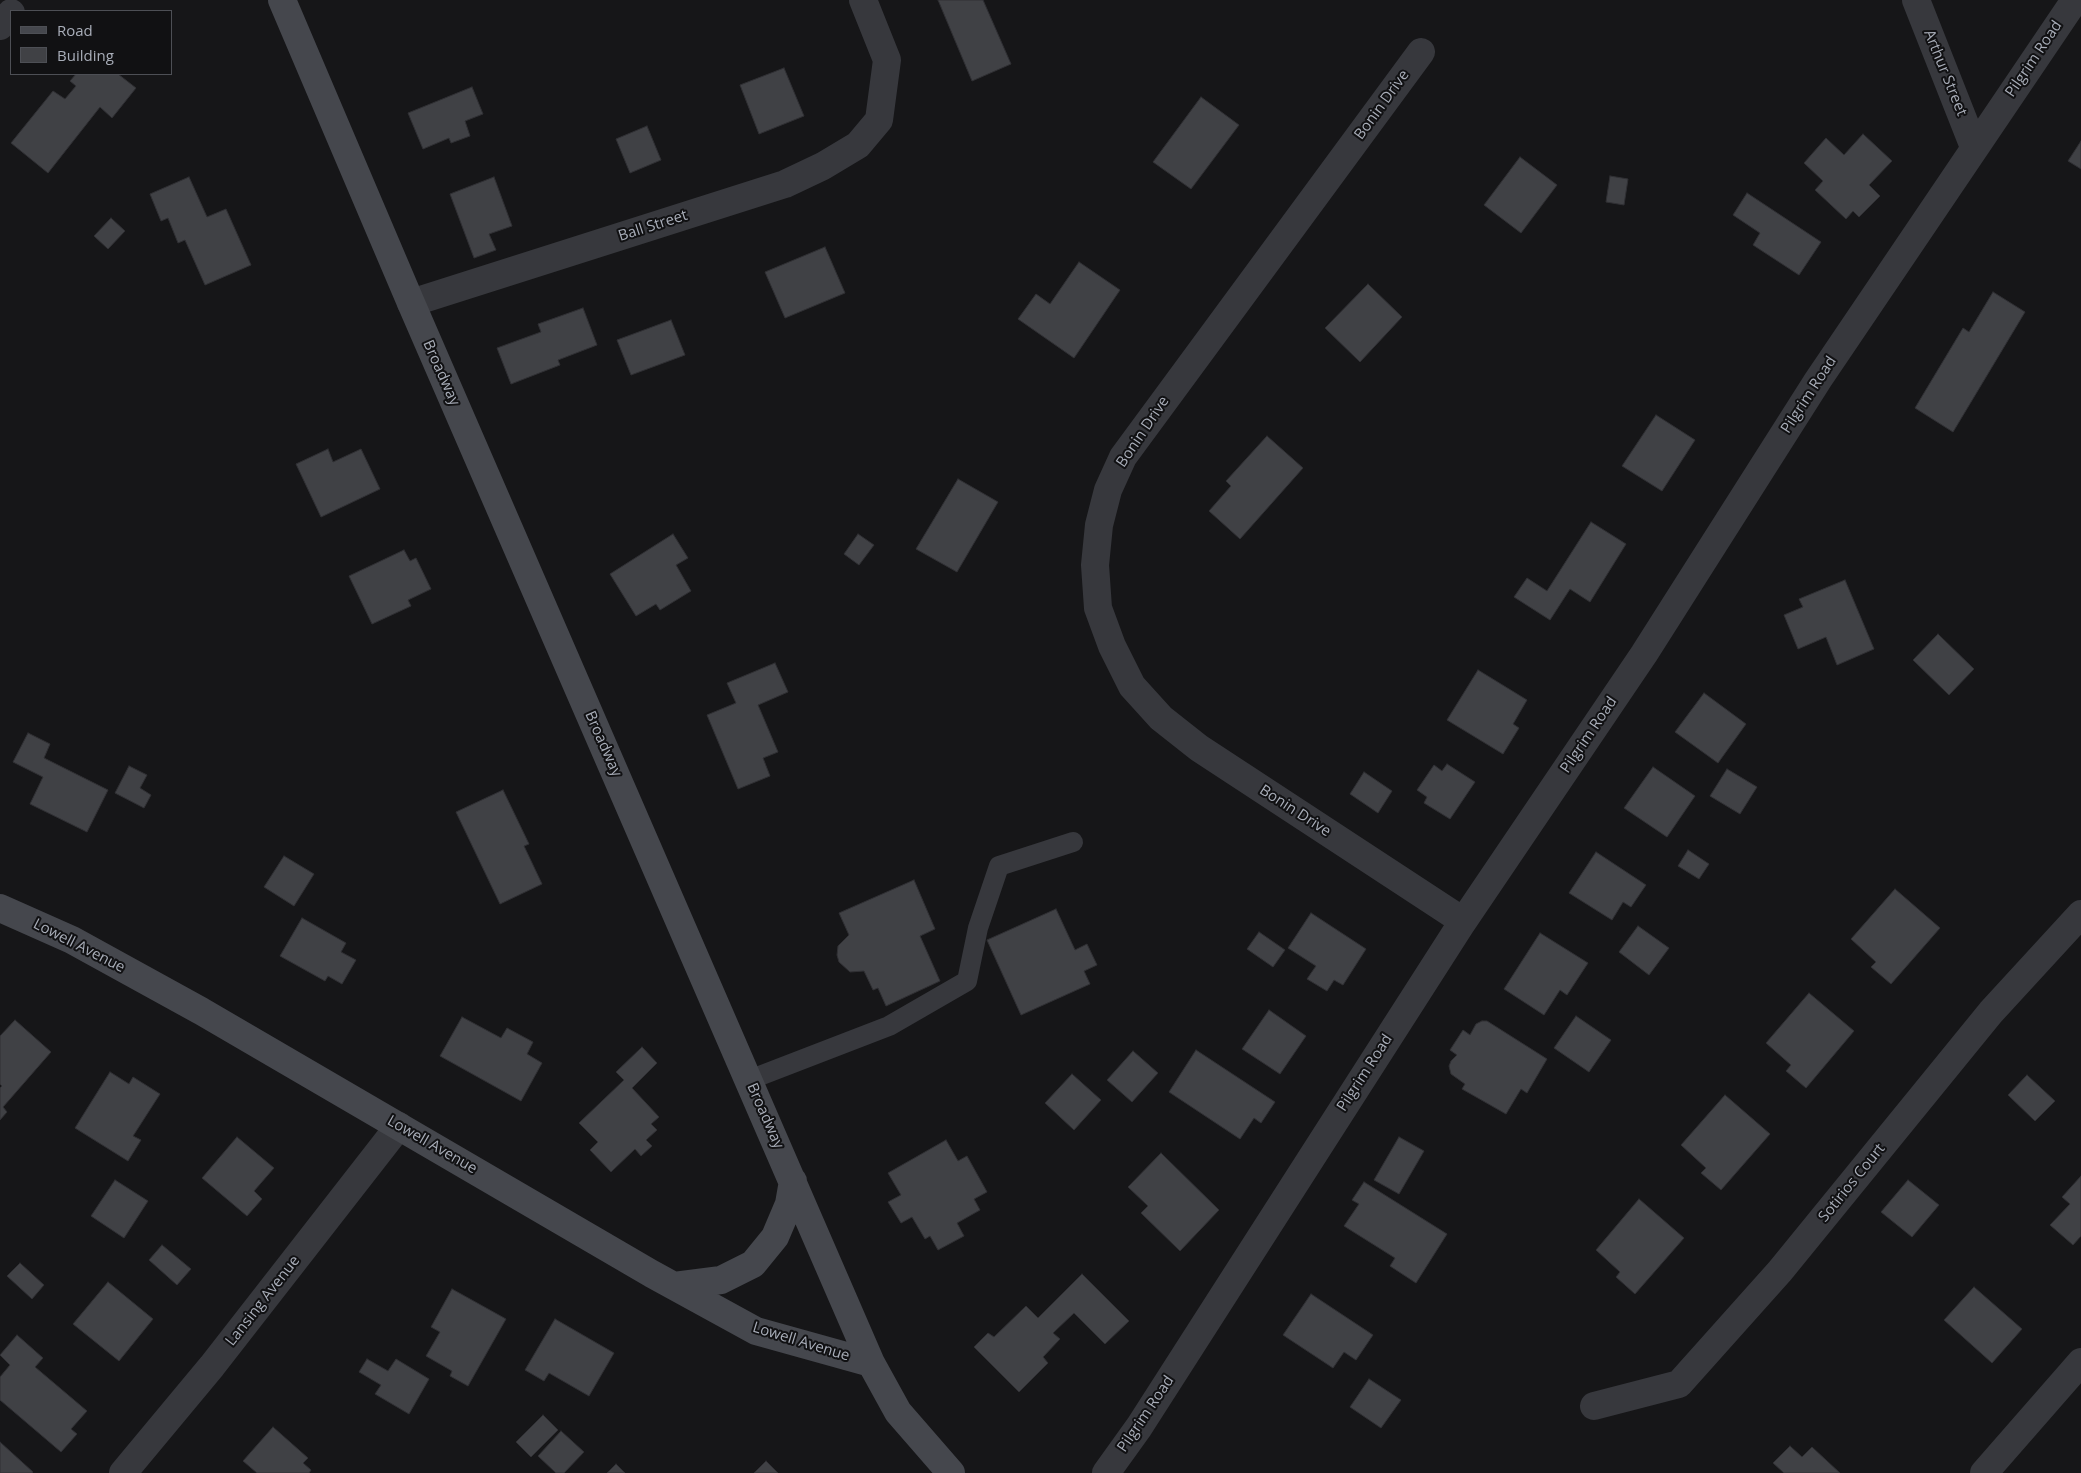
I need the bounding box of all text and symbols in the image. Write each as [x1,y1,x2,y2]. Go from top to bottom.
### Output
legend [10,10,172,75]
street label: Pilgrim Road [2002,17,2066,101]
text: Road [57,20,93,40]
street label: Arthur Street [1920,27,1970,119]
text: Building [57,45,114,65]
street label: Bonin Drive [1351,67,1413,143]
street label: Ball Street [616,206,690,246]
street label: Broadway [419,337,463,409]
street label: Pilgrim Road [1777,353,1841,437]
street label: Bonin Drive [1113,393,1173,471]
street label: Pilgrim Road [1557,693,1621,777]
street label: Broadway [581,708,625,780]
street label: Bonin Drive [1256,781,1334,841]
street label: Lowell Avenue [30,915,128,977]
street label: Pilgrim Road [1333,1031,1397,1115]
street label: Broadway [743,1080,787,1152]
street label: Lowell Avenue [384,1112,480,1178]
street label: Sotirios Court [1815,1140,1889,1226]
street label: Lansing Avenue [222,1252,304,1350]
street label: Lowell Avenue [750,1319,852,1365]
street label: Pilgrim Road [1114,1372,1178,1456]

